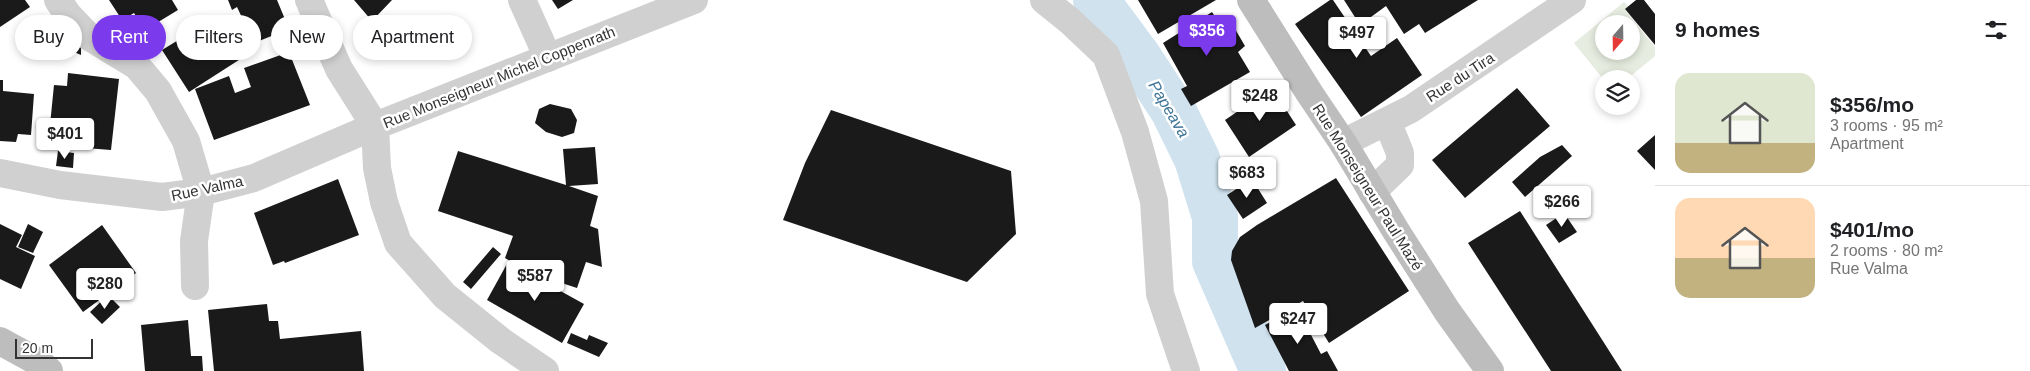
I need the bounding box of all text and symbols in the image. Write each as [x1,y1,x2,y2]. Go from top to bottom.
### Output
chip: Buy [15,15,82,60]
chip: Rent [92,15,166,60]
chip: Filters [176,15,261,60]
chip: New [271,15,343,60]
chip: Apartment [353,15,472,60]
pin: $356 [1177,15,1237,57]
north arrow [1595,15,1640,60]
map controls [1595,15,1640,115]
icon: filters [1982,16,2010,44]
pin: $497 [1327,17,1387,59]
text: 9 homes [1675,18,1760,41]
text: $356 [1189,22,1225,39]
street label: Rue Monseigneur Michel Coppenrath [381,23,617,131]
text: $497 [1339,24,1375,41]
street label: Rue du Tira [1423,48,1498,105]
button: layers [1595,70,1640,115]
water label: Papeava [1145,78,1193,141]
pin: $248 [1230,80,1290,122]
text: $248 [1242,87,1278,104]
icon: home [1715,93,1775,153]
text: $356/mo [1830,93,1914,116]
street label: Rue Monseigneur Paul Mazé [1310,100,1426,274]
text: 3 rooms · 95 m² [1830,117,1943,134]
pin: $401 [35,118,95,160]
text: $401 [47,125,83,142]
text: Apartment [1830,135,1904,152]
pin: $683 [1217,156,1277,199]
text: $683 [1229,164,1265,181]
street label: Rue Valma [169,172,245,204]
pin: $266 [1532,186,1592,228]
text: $266 [1544,193,1580,210]
icon: home [1715,218,1775,278]
text: $401/mo [1830,218,1914,241]
text: 2 rooms · 80 m² [1830,242,1943,259]
pin: $587 [505,260,565,302]
text: Rue Valma [1830,260,1908,277]
text: $587 [517,267,553,284]
pin: $280 [75,268,135,310]
text: $280 [87,275,123,292]
pin: $247 [1268,302,1328,345]
text: $247 [1280,310,1316,327]
scale bar [15,336,92,359]
text: 20 m [22,340,53,356]

